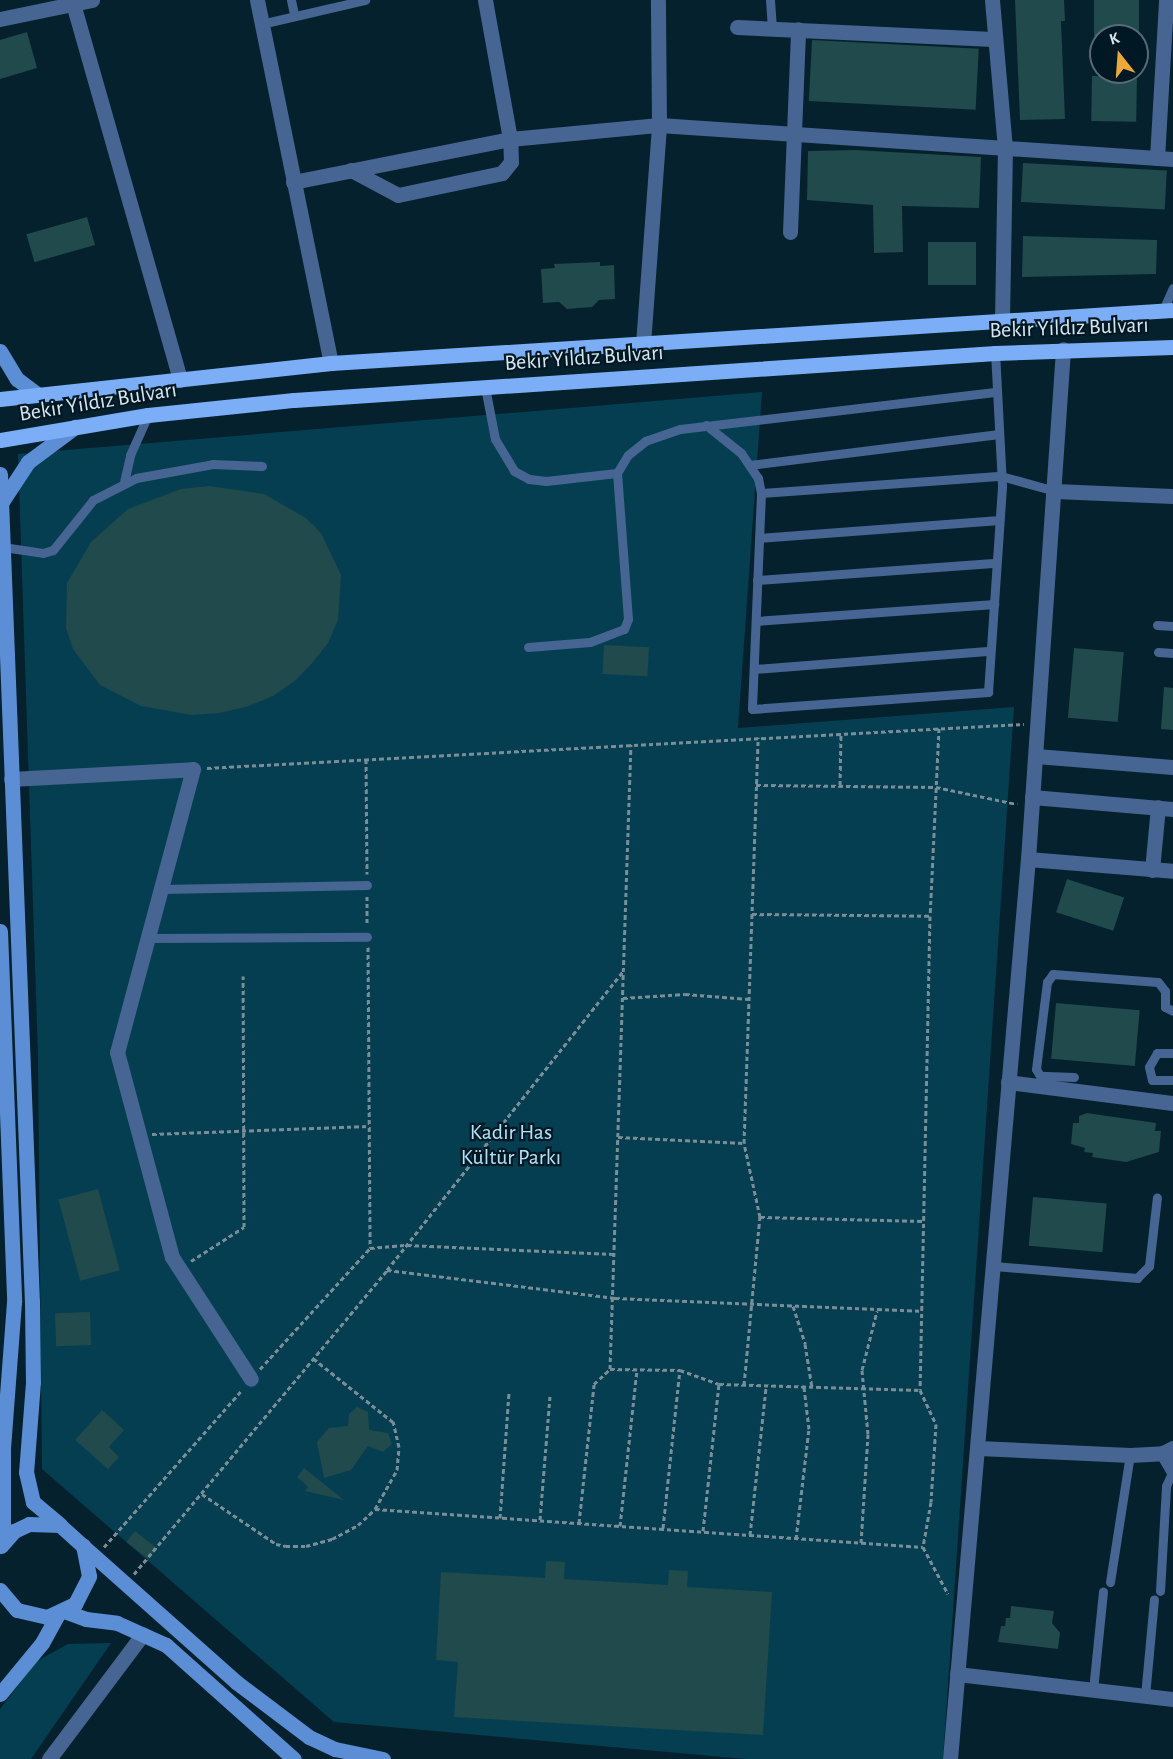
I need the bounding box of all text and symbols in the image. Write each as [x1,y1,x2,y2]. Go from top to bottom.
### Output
north arrow [1089,24,1149,84]
text: K [1108,30,1121,48]
street label: Bekir Yıldız Bulvarı [989,312,1149,344]
street label: Bekir Yıldız Bulvarı [504,339,664,377]
street label: Bekir Yıldız Bulvarı [17,377,179,427]
park label: Kadir Has Kültür Parkı [461,1119,561,1170]

